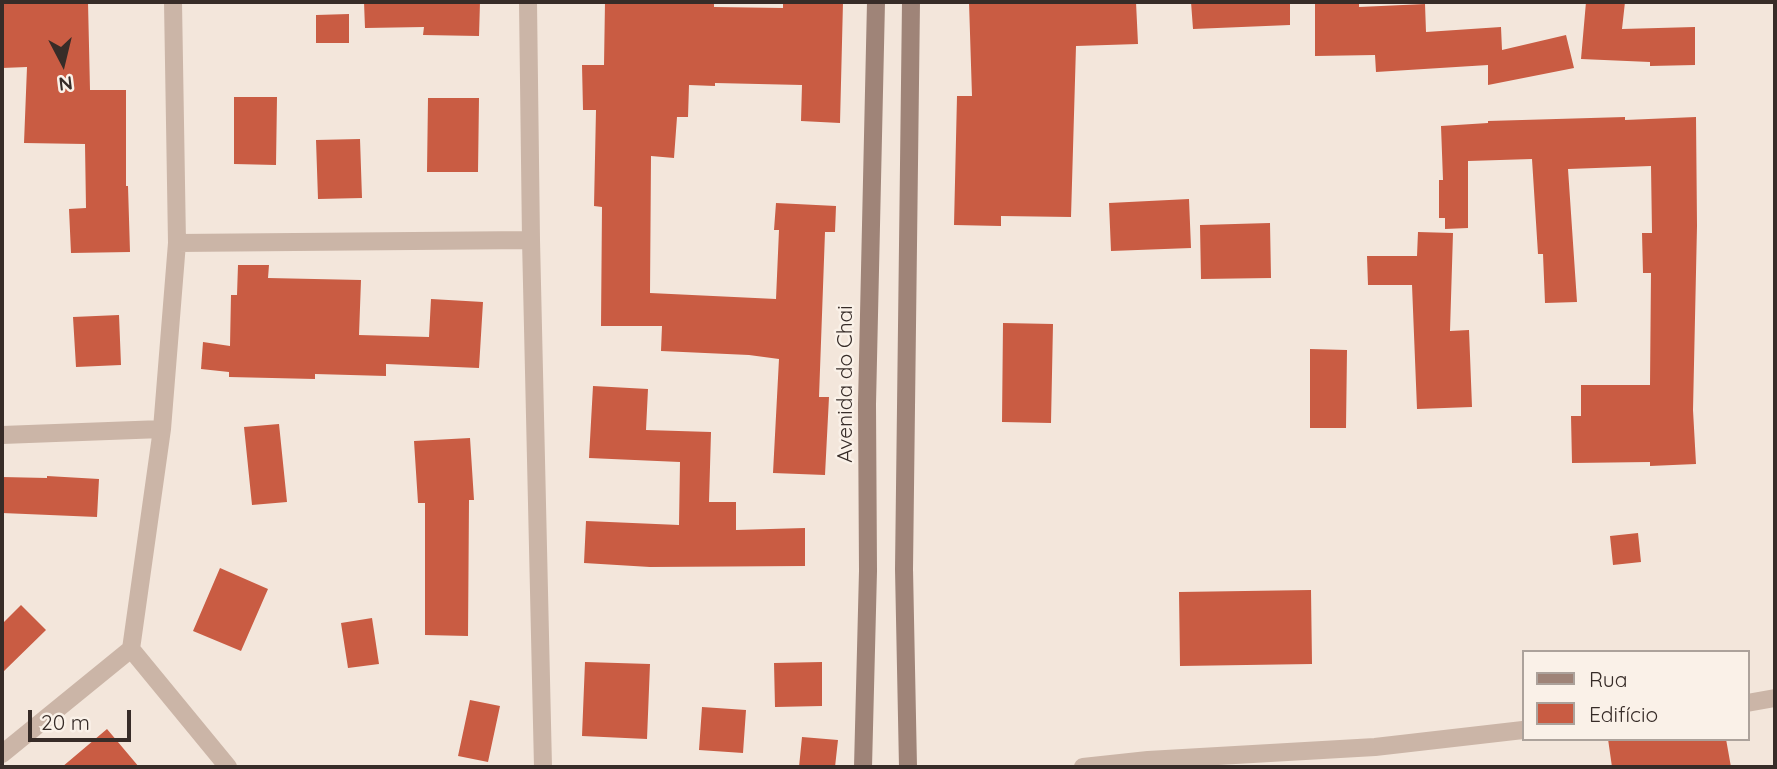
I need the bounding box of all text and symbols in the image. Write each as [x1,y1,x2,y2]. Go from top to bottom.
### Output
north arrow [28,28,98,98]
text: N [57,71,74,97]
street label: Avenida do Chai [833,305,859,463]
legend [1522,650,1749,741]
text: Rua [1589,666,1628,692]
scale bar [32,696,135,740]
text: Edifício [1589,701,1658,727]
text: 20 m [41,709,90,735]

